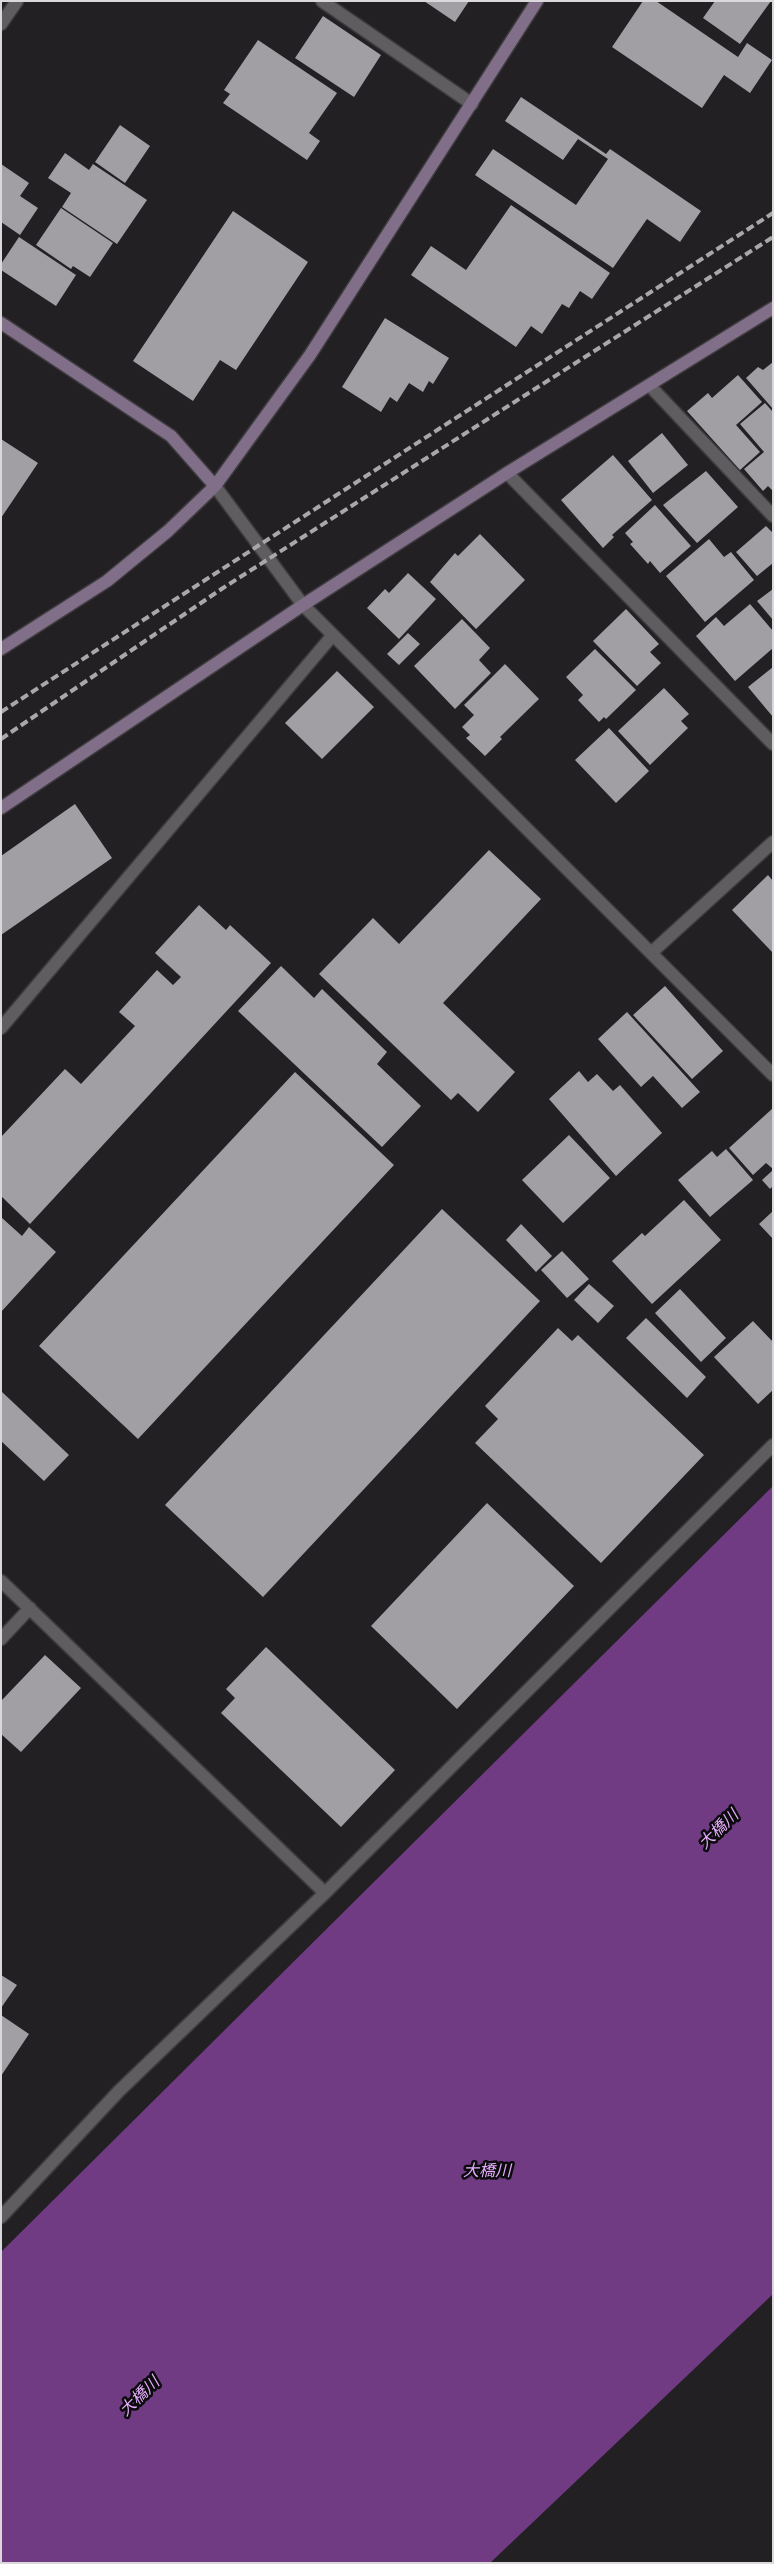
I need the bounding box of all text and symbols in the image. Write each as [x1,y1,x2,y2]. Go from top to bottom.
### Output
water label: 大橋川 [695,1806,743,1854]
water label: 大橋川 [463,2162,511,2182]
water label: 大橋川 [116,2373,164,2421]

